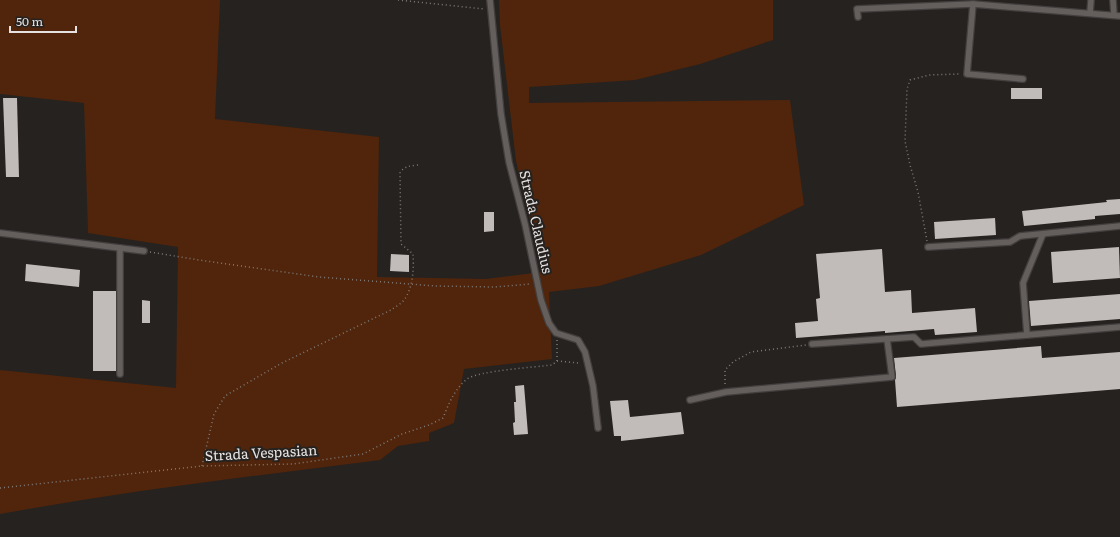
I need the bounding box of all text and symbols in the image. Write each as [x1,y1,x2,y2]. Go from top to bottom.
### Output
scale bar [10,8,76,34]
text: 50 m [16,12,43,30]
street label: Strada Claudius [515,168,559,275]
street label: Strada Vespasian [204,439,318,465]

